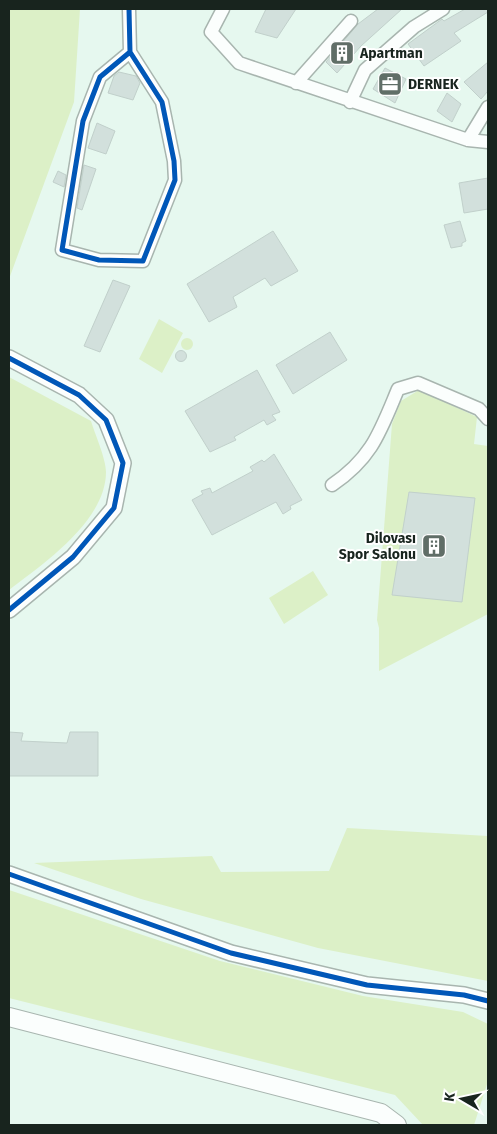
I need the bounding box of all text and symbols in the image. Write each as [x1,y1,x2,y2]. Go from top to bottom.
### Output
building icon: Apartman [329,40,355,66]
place label: Apartman [359,45,423,62]
office icon: DERNEK [377,71,403,97]
place label: DERNEK [408,76,460,93]
place label: Dilovası Spor Salonu [339,530,416,563]
building icon: Dilovası Spor Salonu [421,533,447,559]
north arrow [437,1074,487,1124]
text: K [441,1090,459,1103]

